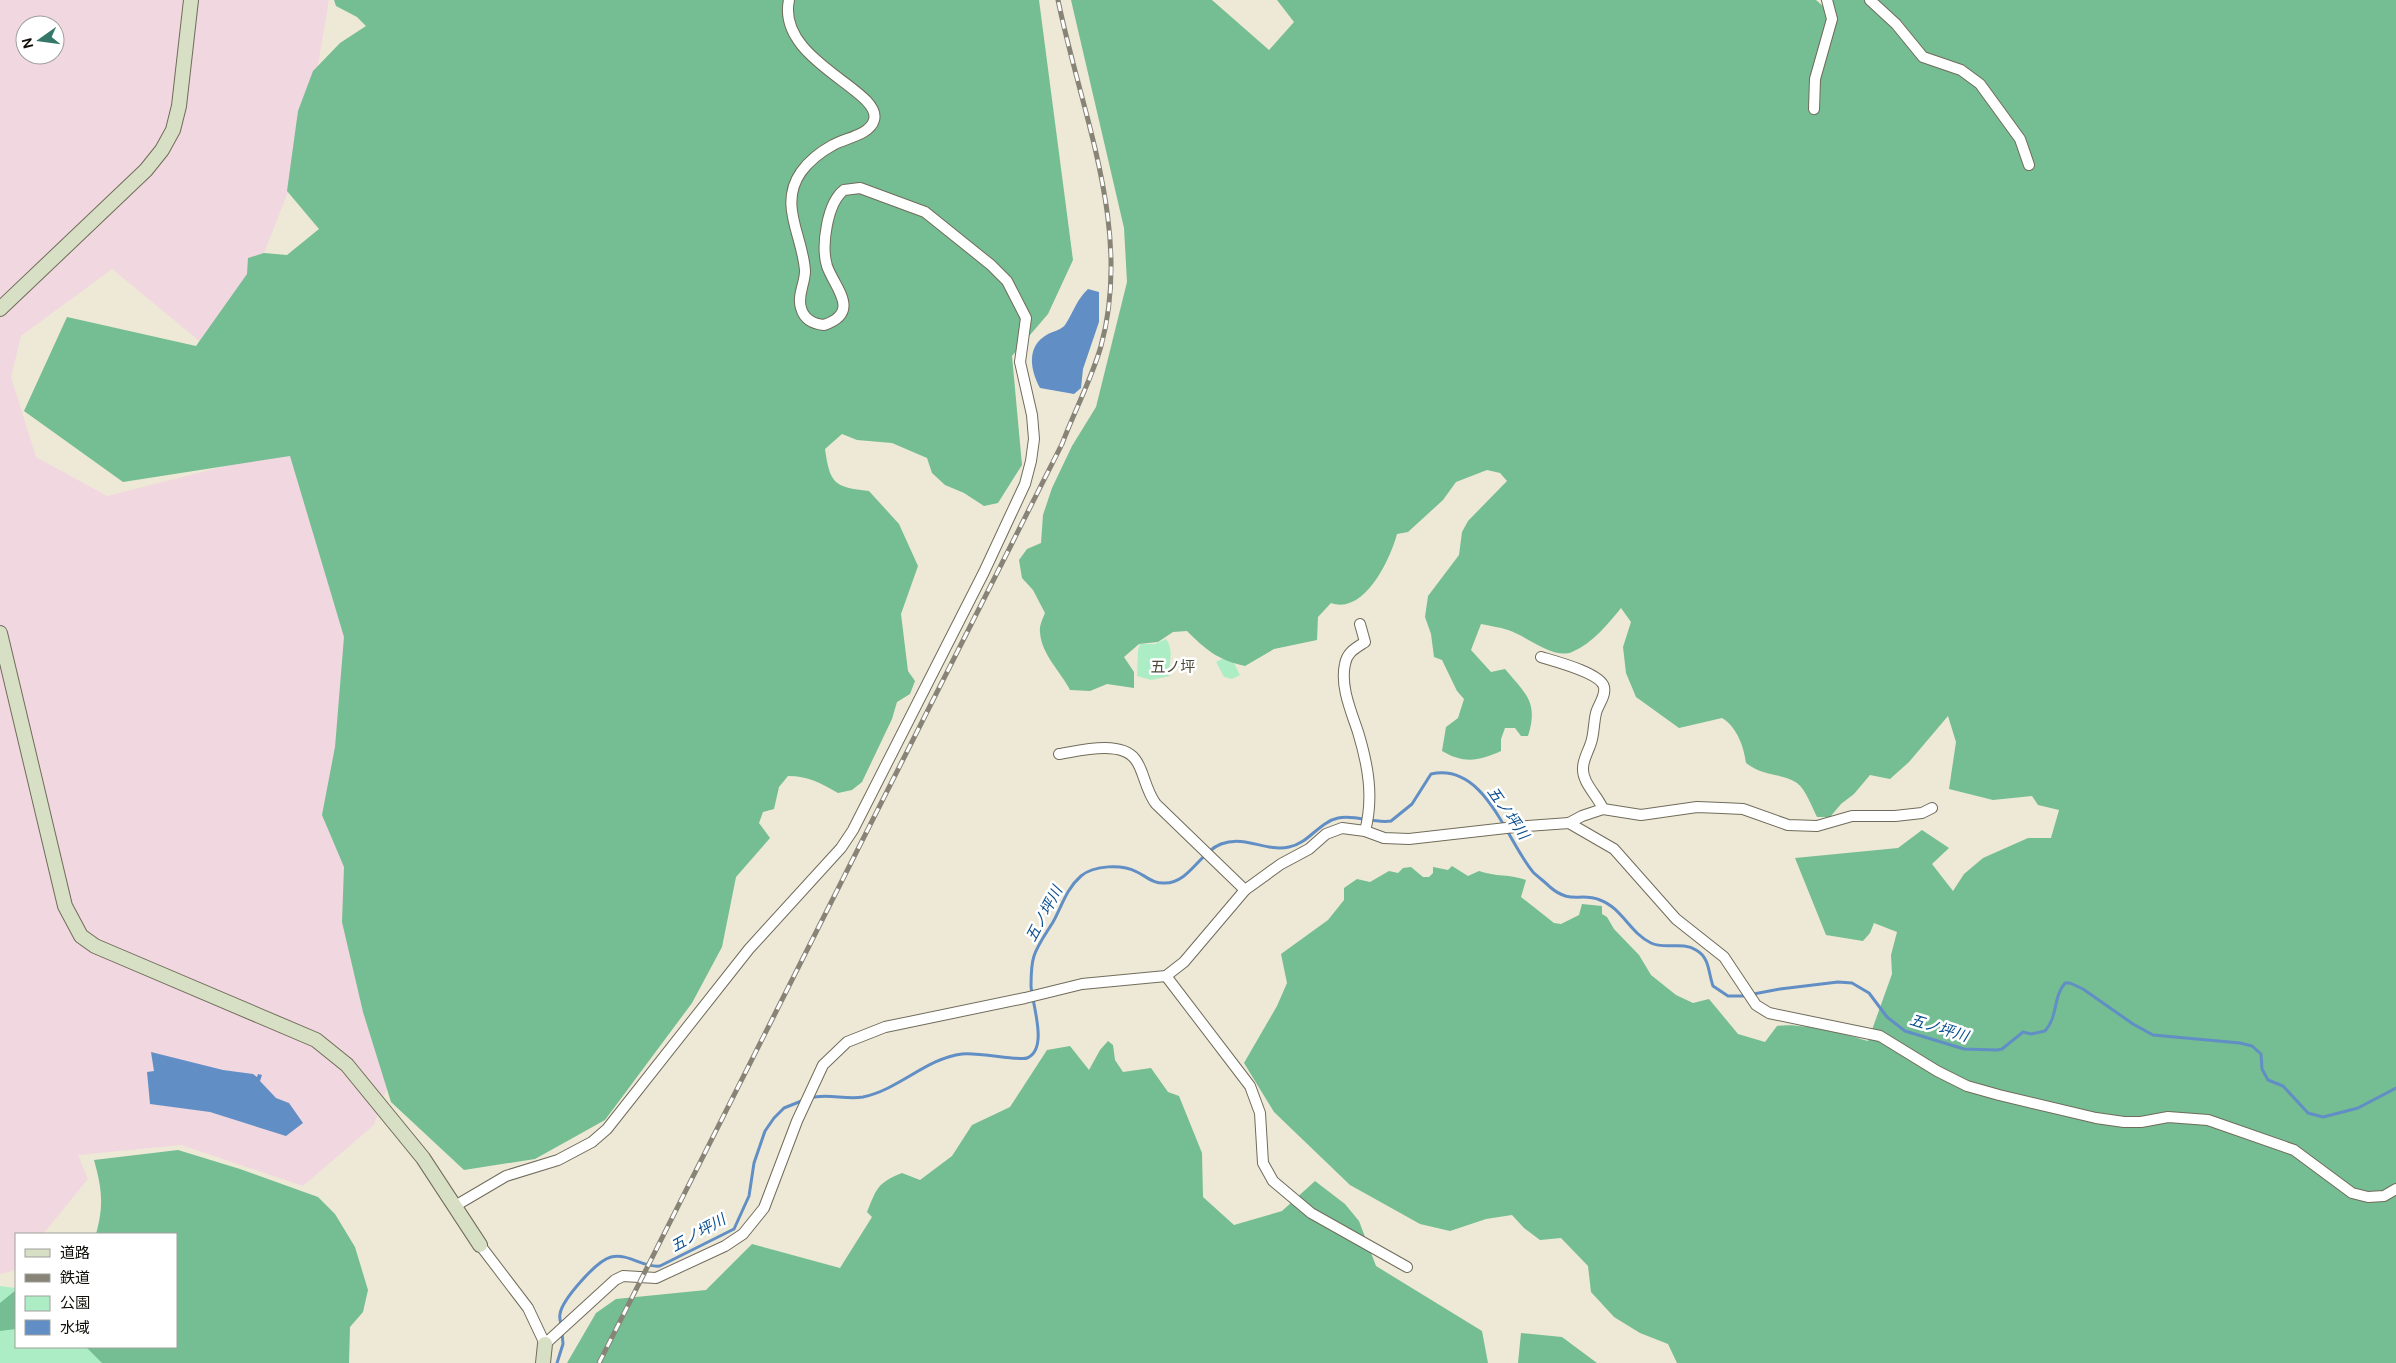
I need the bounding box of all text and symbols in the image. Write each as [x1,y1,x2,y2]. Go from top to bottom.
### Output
north arrow [15,15,65,65]
text: N [17,36,37,50]
district label: 五ノ坪 [1150,657,1196,677]
water label: 五ノ坪川 [1483,783,1535,845]
water label: 五ノ坪川 [1021,881,1068,945]
water label: 五ノ坪川 [1907,1010,1973,1047]
water label: 五ノ坪川 [667,1209,731,1256]
legend [15,1233,178,1348]
text: 道路 [60,1243,90,1263]
text: 鉄道 [60,1268,90,1288]
text: 公園 [60,1293,90,1313]
text: 水域 [60,1318,90,1338]

